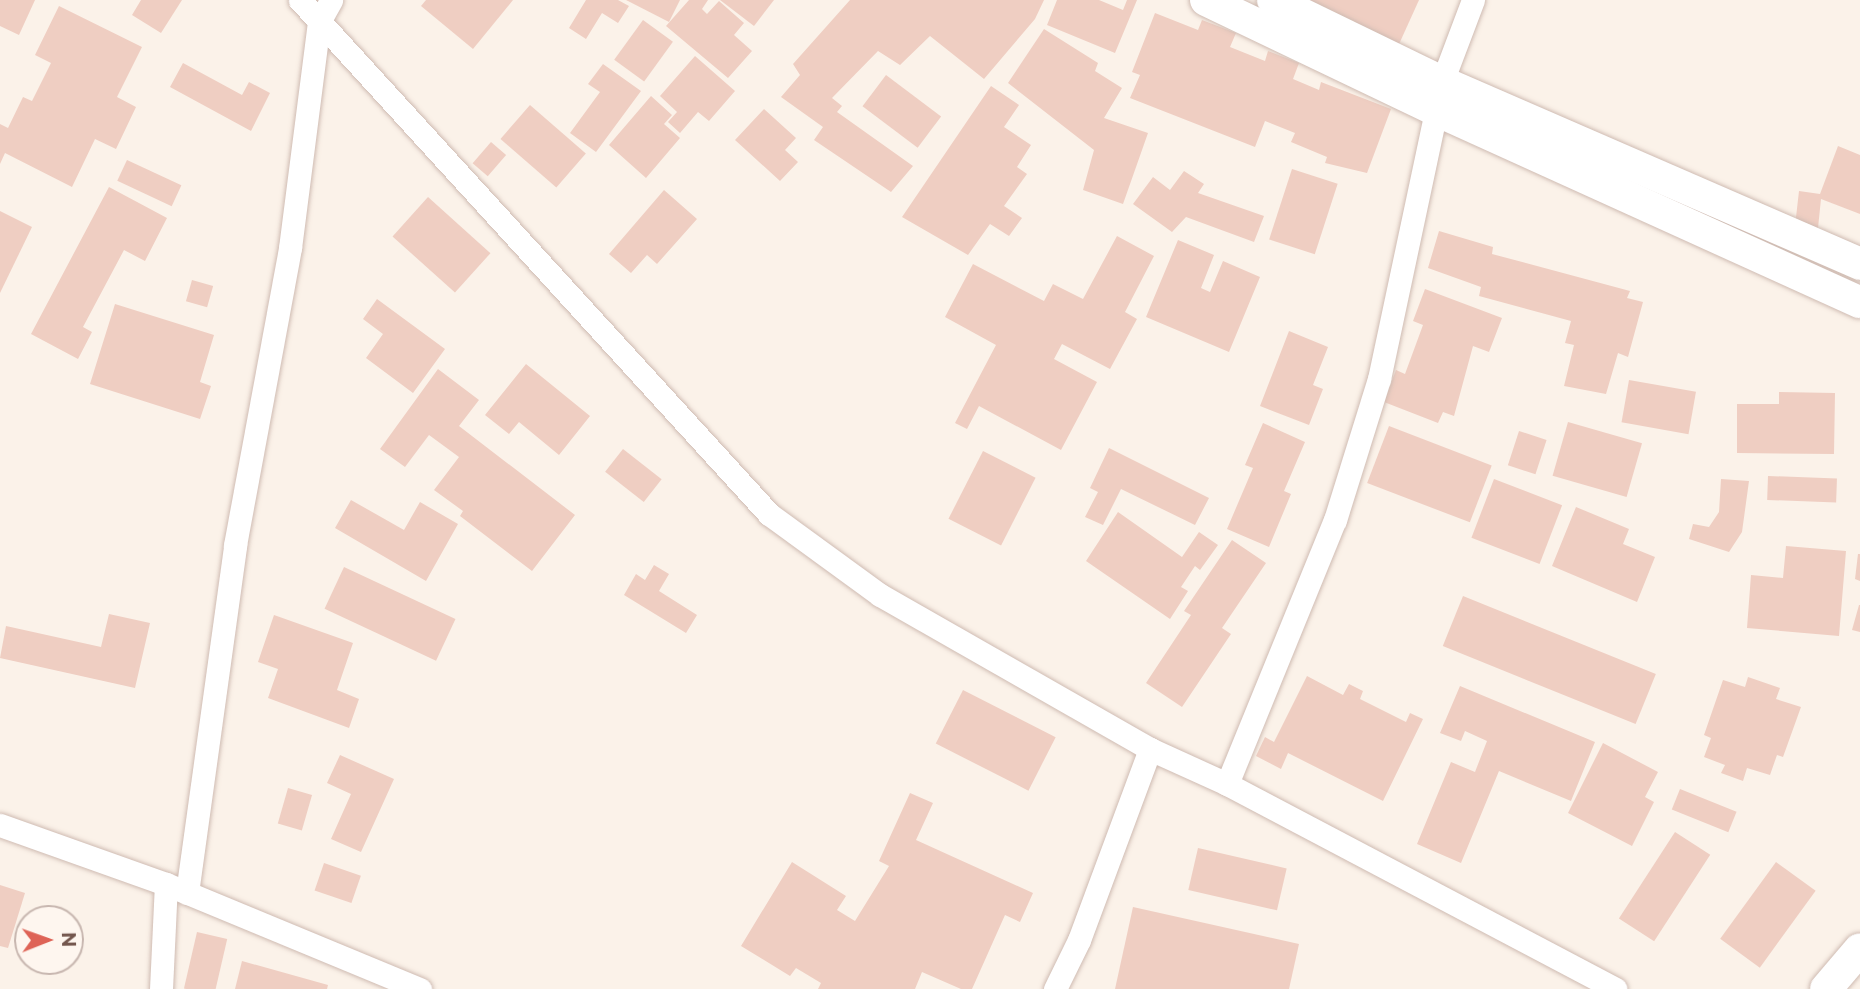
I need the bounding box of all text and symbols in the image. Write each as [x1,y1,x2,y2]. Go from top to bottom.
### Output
north arrow [14,905,84,975]
text: N [57,932,80,948]

